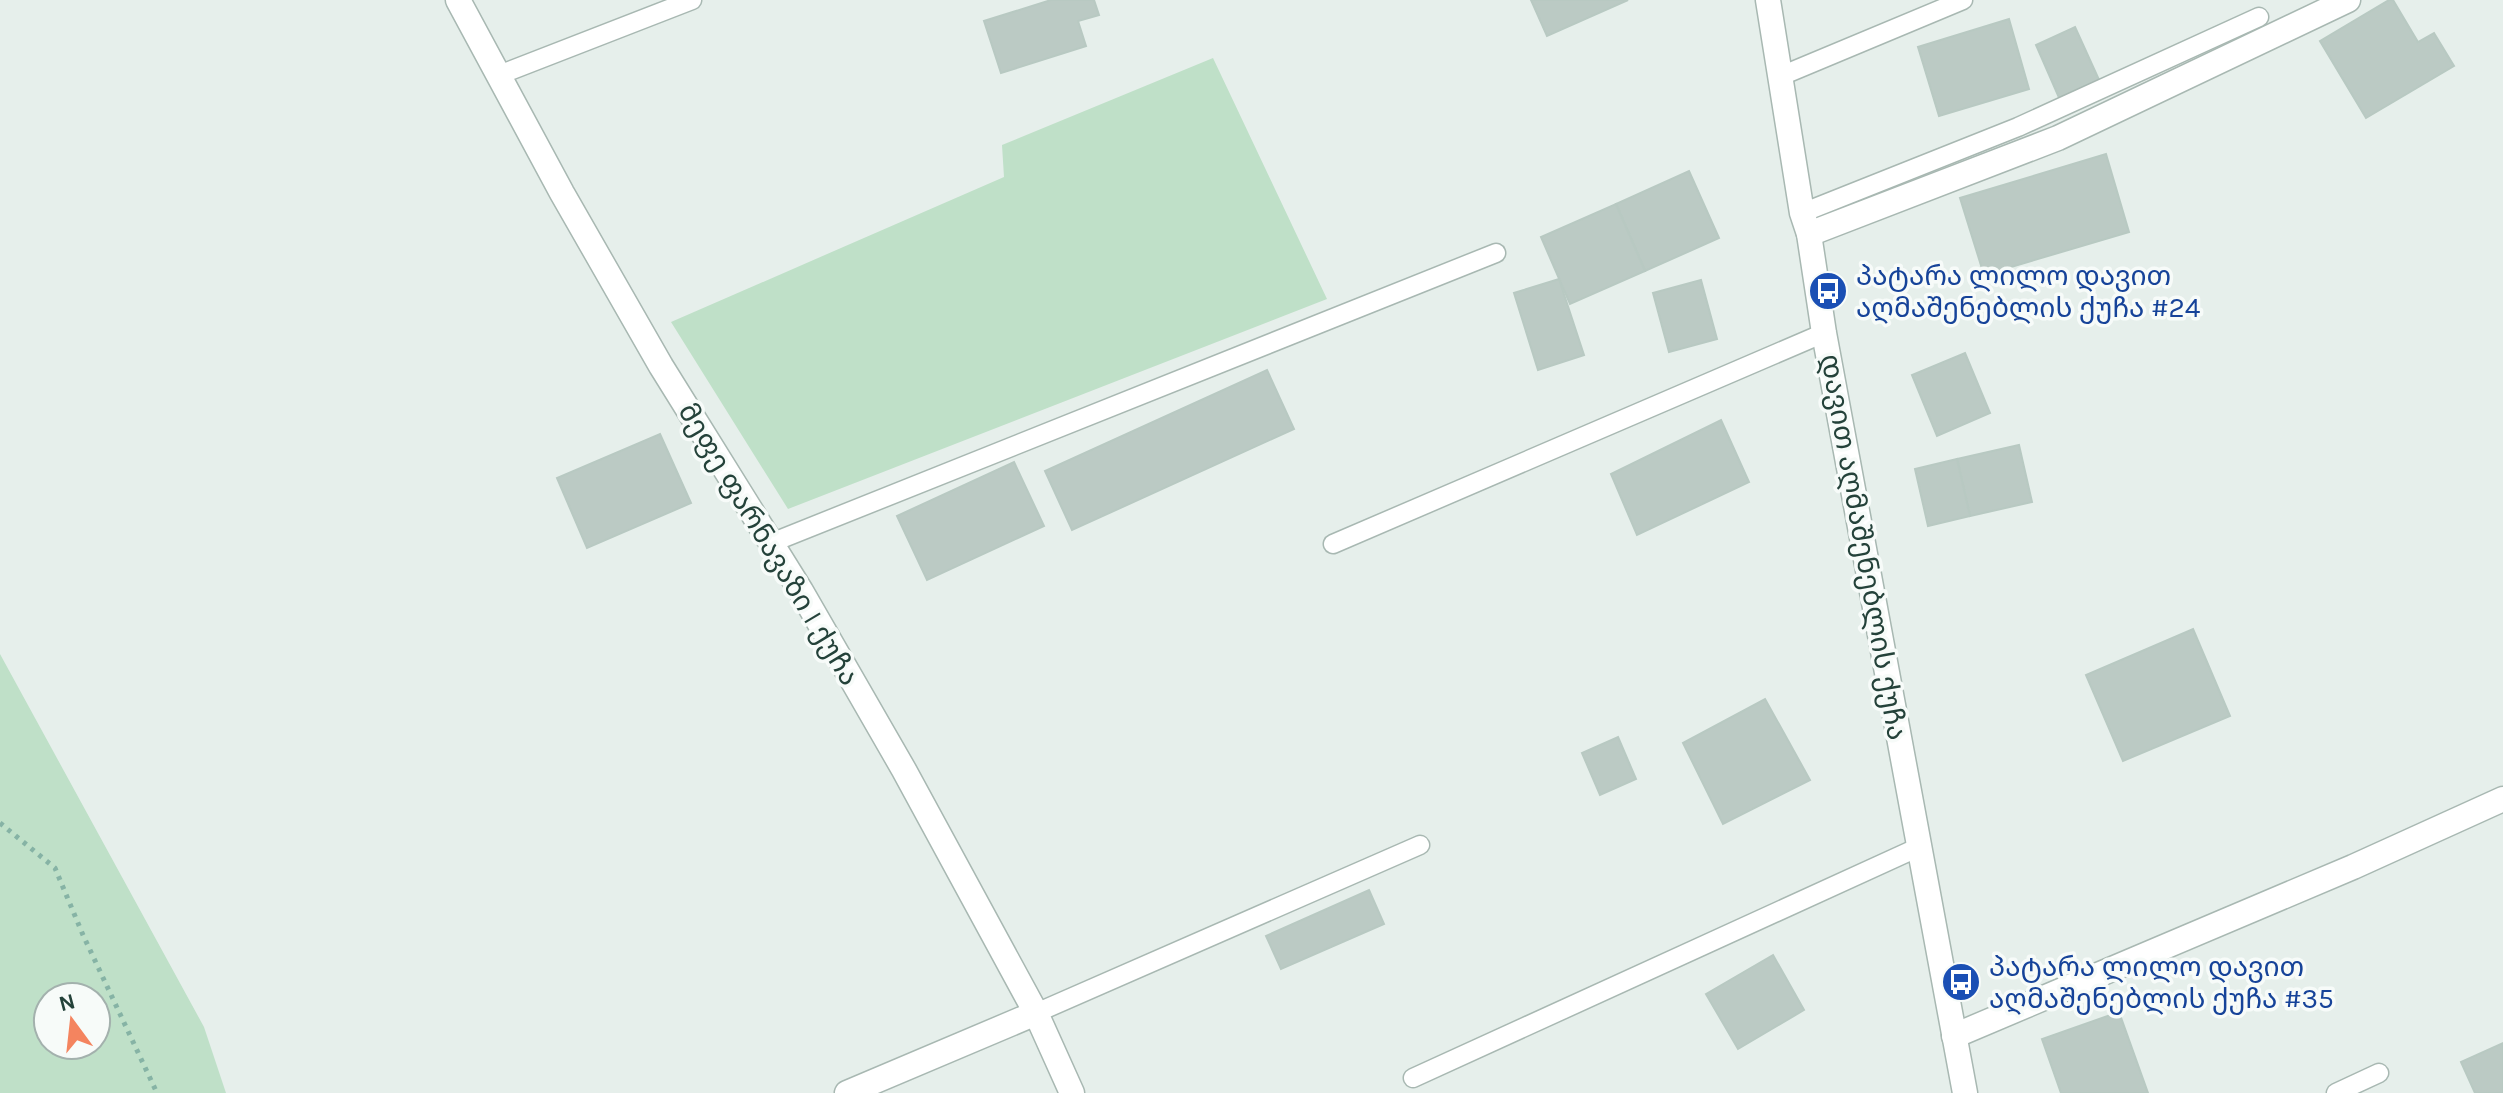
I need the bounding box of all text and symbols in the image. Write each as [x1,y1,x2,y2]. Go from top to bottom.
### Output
place label: პატარა ლილო დავით აღმაშენებლის ქუჩა #24 [1856,259,2201,324]
bus stop icon: პატარა ლილო დავით აღმაშენებლის ქუჩა #24 [1807,270,1849,312]
street label: დავით აღმაშენებლის ქუჩა [1814,351,1914,743]
street label: მეფე ფარნავაზი I ქუჩა [672,397,866,691]
place label: პატარა ლილო დავით აღმაშენებლის ქუჩა #35 [1989,950,2334,1015]
bus stop icon: პატარა ლილო დავით აღმაშენებლის ქუჩა #35 [1940,961,1982,1003]
north arrow [32,981,112,1061]
text: N [56,988,78,1017]

